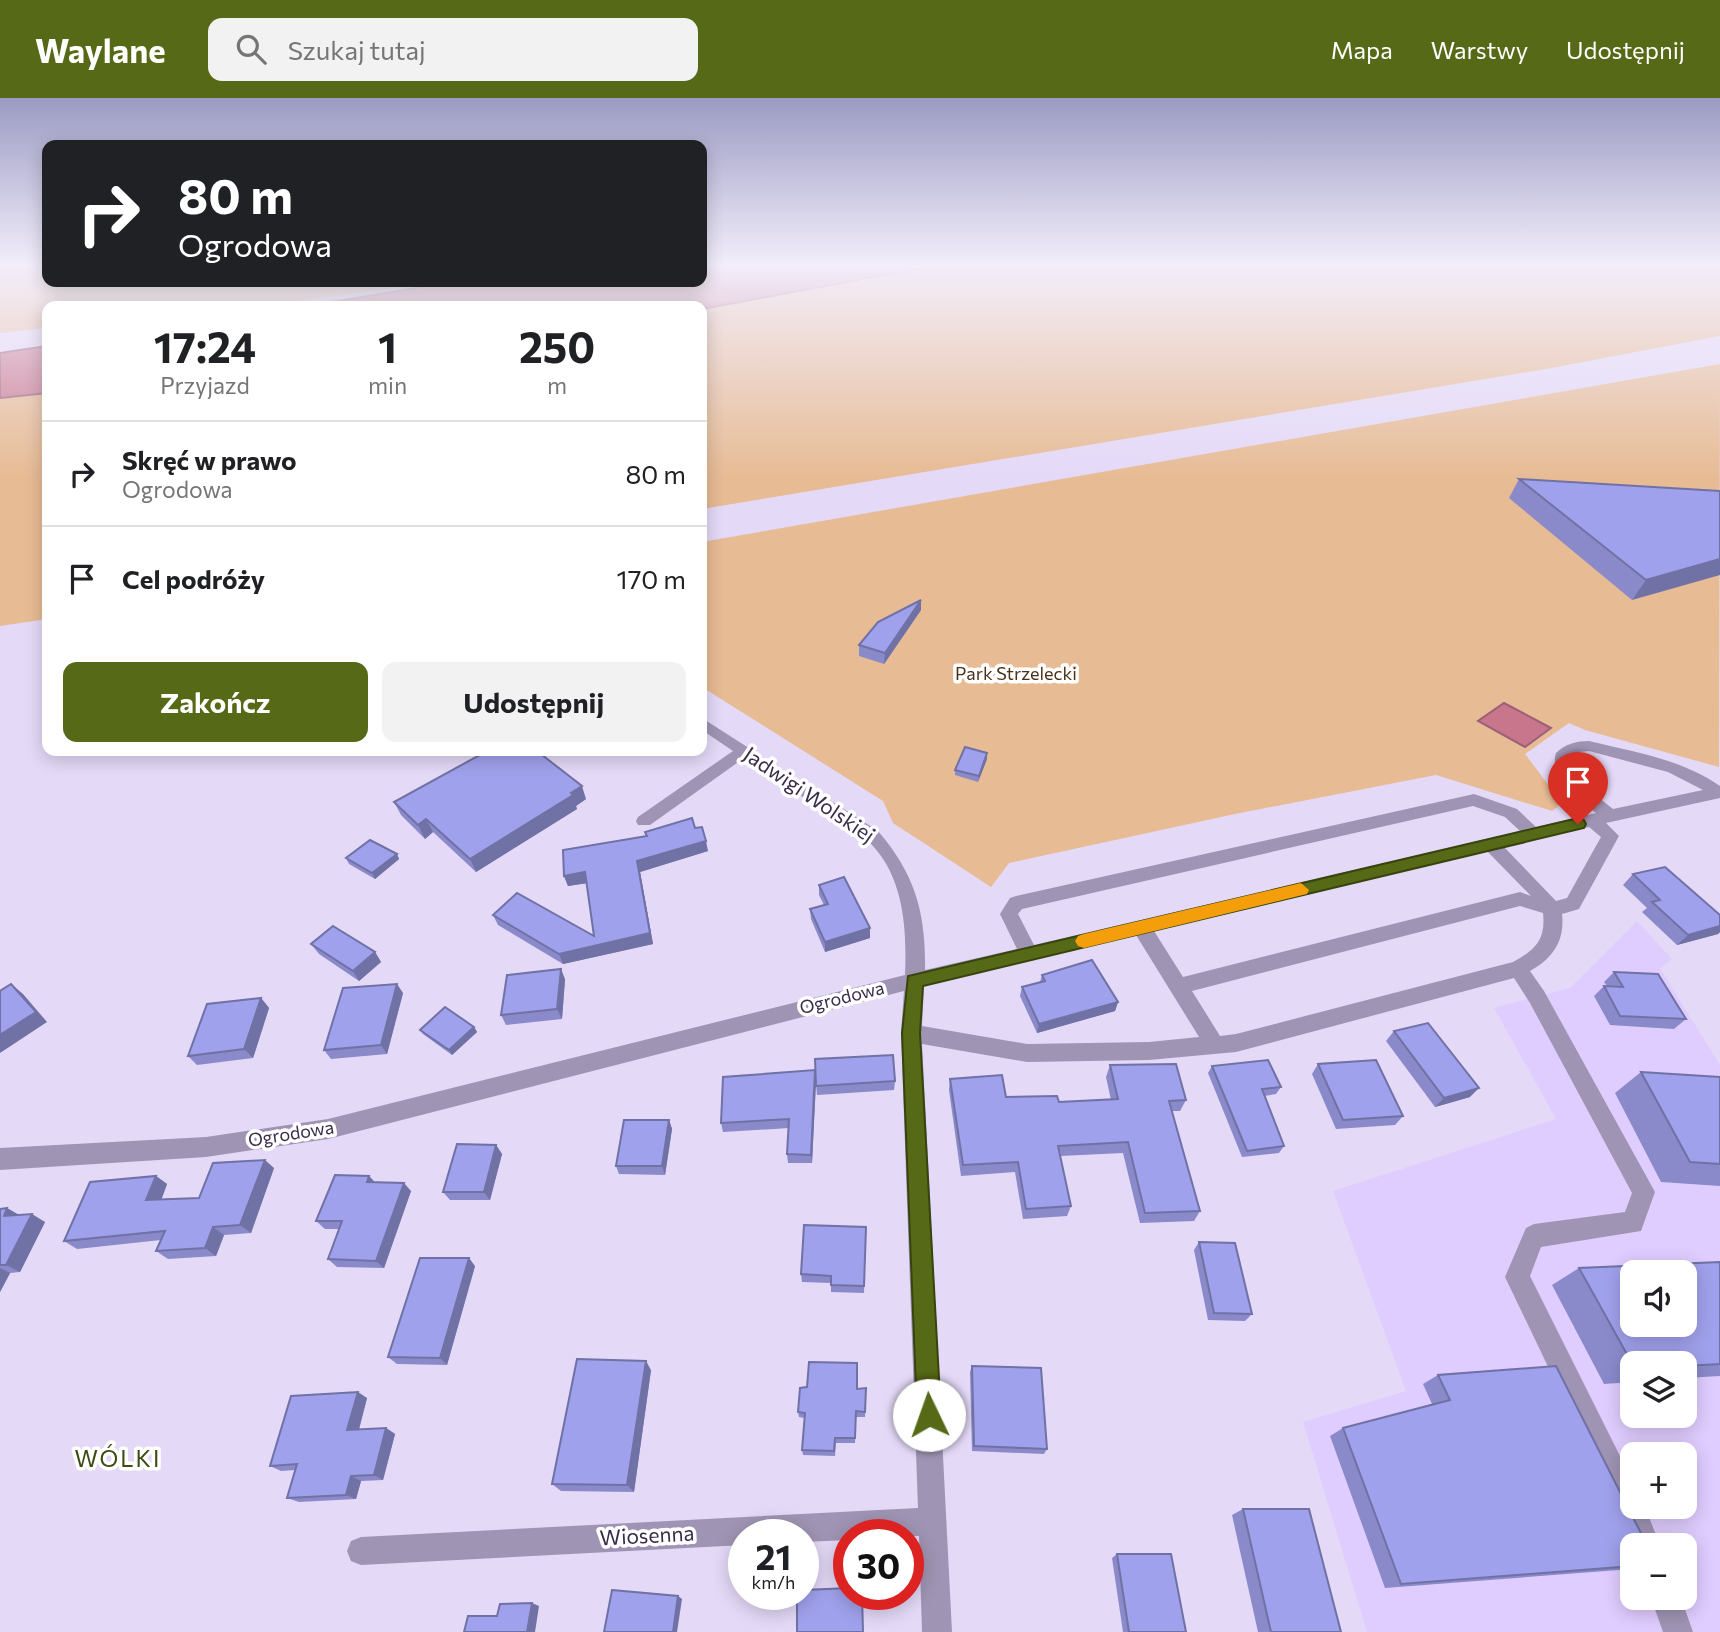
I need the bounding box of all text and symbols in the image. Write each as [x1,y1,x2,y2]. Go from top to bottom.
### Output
search box [208,18,698,81]
text: Waylane [35,29,166,70]
icon: search [232,30,270,68]
text: Szukaj tutaj [288,34,426,65]
text: Mapa [1331,35,1393,64]
text: Warstwy [1431,35,1528,64]
text: Udostępnij [1566,35,1685,64]
text: 80 m [178,164,293,224]
icon: right [63,168,154,259]
text: Ogrodowa [178,224,332,264]
text: 17:24 [154,320,256,372]
text: 1 [378,320,397,372]
text: 250 [519,320,595,372]
text: Przyjazd [160,371,250,399]
text: min [368,371,407,399]
text: m [547,371,567,399]
text: Skręć w prawo [122,444,297,475]
icon: right [63,455,101,493]
text: 80 m [626,458,686,489]
text: Ogrodowa [122,475,233,503]
icon: arrive [63,560,101,598]
text: Cel podróży [122,563,265,594]
text: 170 m [617,563,686,594]
button: Zakończ [63,662,368,742]
button: Udostępnij [382,662,686,742]
park label: Park Strzelecki [955,662,1077,684]
street label: Jadwigi Wolskiej [739,741,880,847]
pin [1548,752,1608,824]
icon: arrive [1559,763,1597,801]
street label: Ogrodowa [797,976,886,1018]
street label: Ogrodowa [246,1115,335,1151]
map controls [1620,1260,1697,1610]
button: sound [1620,1260,1697,1337]
button: layers [1620,1351,1697,1428]
position arrow [892,1378,966,1452]
button: + [1620,1442,1697,1519]
district label: WÓLKI [75,1444,161,1472]
speed limit sign: 30 [833,1519,924,1610]
street label: Wiosenna [599,1520,695,1549]
button: − [1620,1533,1697,1610]
text: 21 [756,1534,791,1577]
text: km/h [752,1571,795,1593]

